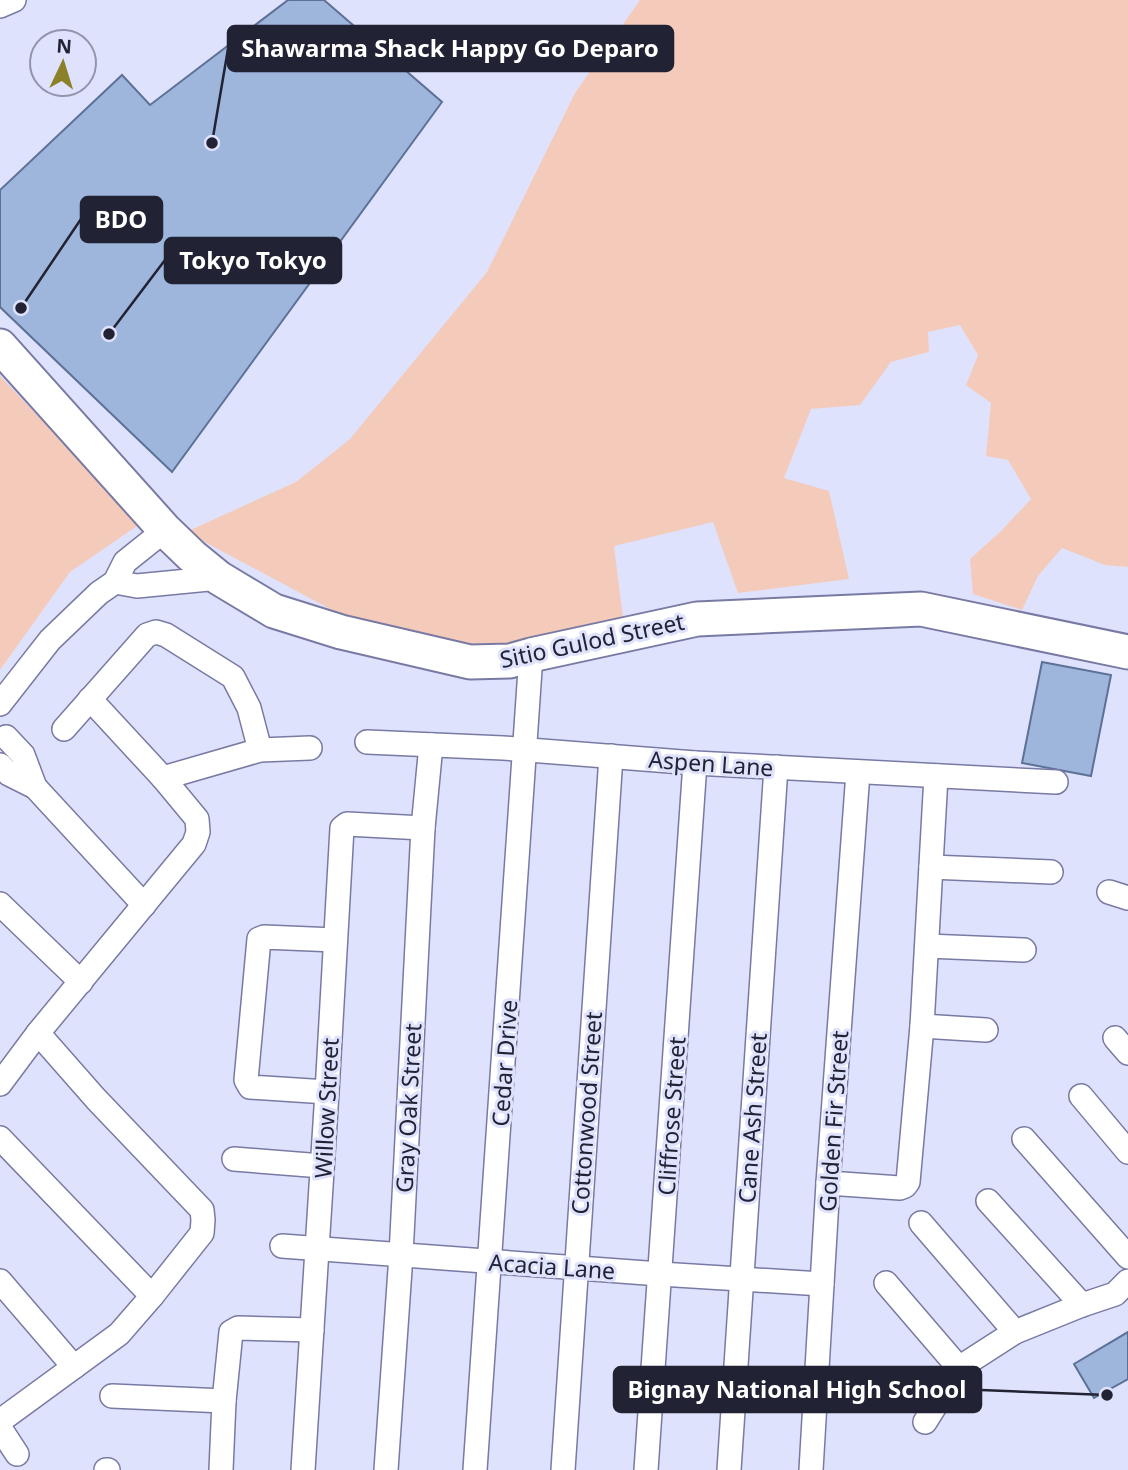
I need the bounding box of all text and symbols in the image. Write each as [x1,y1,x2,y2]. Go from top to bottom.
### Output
callout: Shawarma Shack Happy Go Deparo [228,26,673,71]
north arrow [28,28,98,98]
text: Shawarma Shack Happy Go Deparo [241,31,659,64]
text: N [56,33,73,60]
callout: BDO [81,197,162,242]
text: BDO [95,202,147,235]
callout: Tokyo Tokyo [165,238,341,283]
text: Tokyo Tokyo [179,243,327,276]
street label: Sitio Gulod Street [497,605,687,675]
street label: Aspen Lane [647,743,775,783]
street label: Cedar Drive [484,999,524,1127]
street label: Cottonwood Street [563,1010,609,1216]
street label: Gray Oak Street [388,1022,428,1194]
street label: Golden Fir Street [811,1029,855,1213]
street label: Cane Ash Street [730,1032,774,1204]
street label: Cliffrose Street [649,1035,693,1197]
street label: Willow Street [306,1037,346,1179]
street label: Acacia Lane [488,1246,616,1286]
callout: Bignay National High School [614,1367,981,1412]
text: Bignay National High School [628,1372,966,1405]

